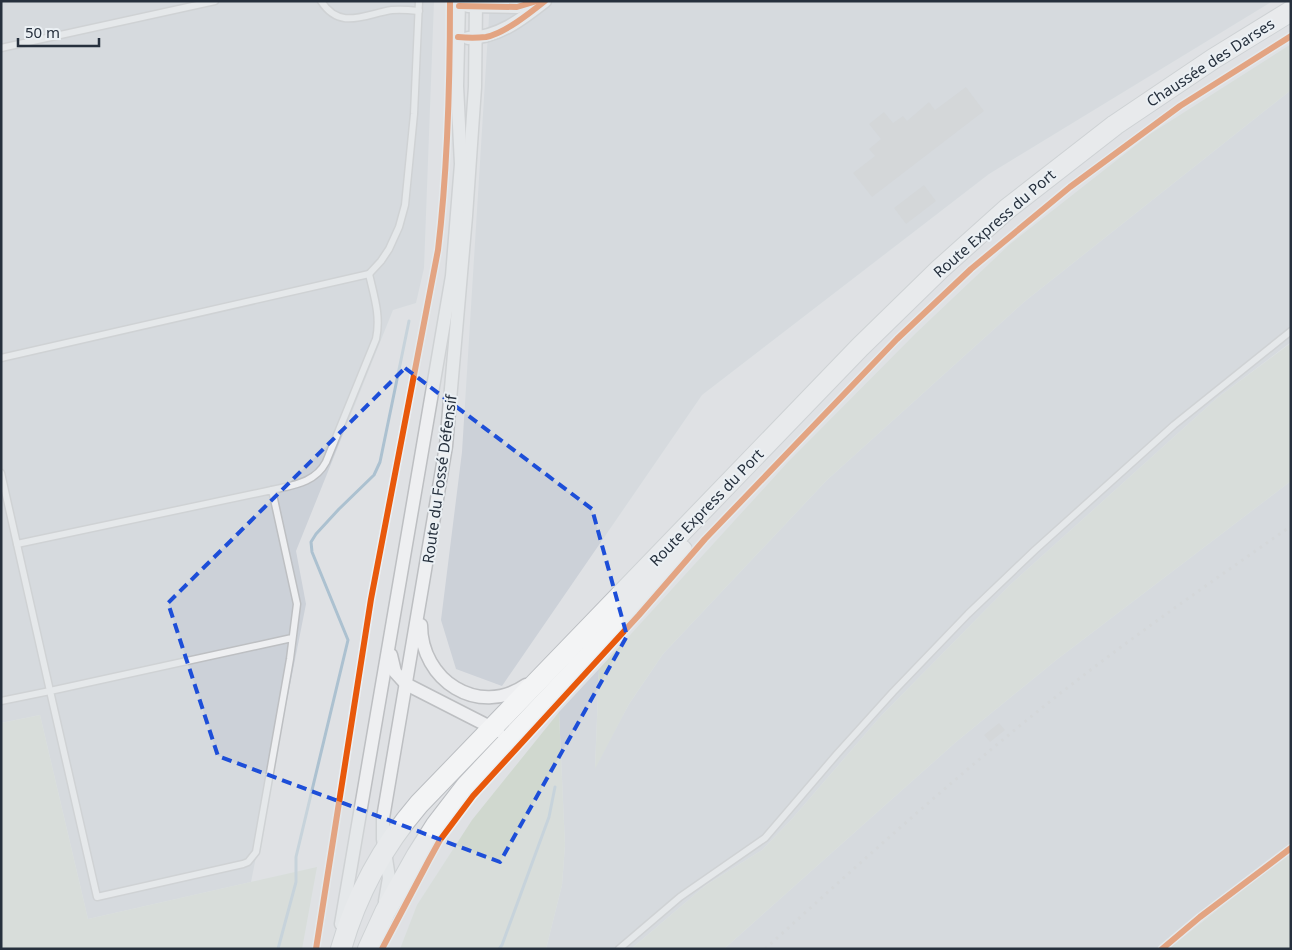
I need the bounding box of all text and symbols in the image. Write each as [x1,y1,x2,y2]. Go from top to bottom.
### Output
street label: Chaussée des Darses [1142,13,1278,111]
scale bar [18,15,99,47]
text: 50 m [25,22,60,42]
street label: Route Express du Port [929,164,1060,282]
street label: Route du Fossé Défensif [417,393,461,565]
street label: Route Express du Port [645,444,768,570]

